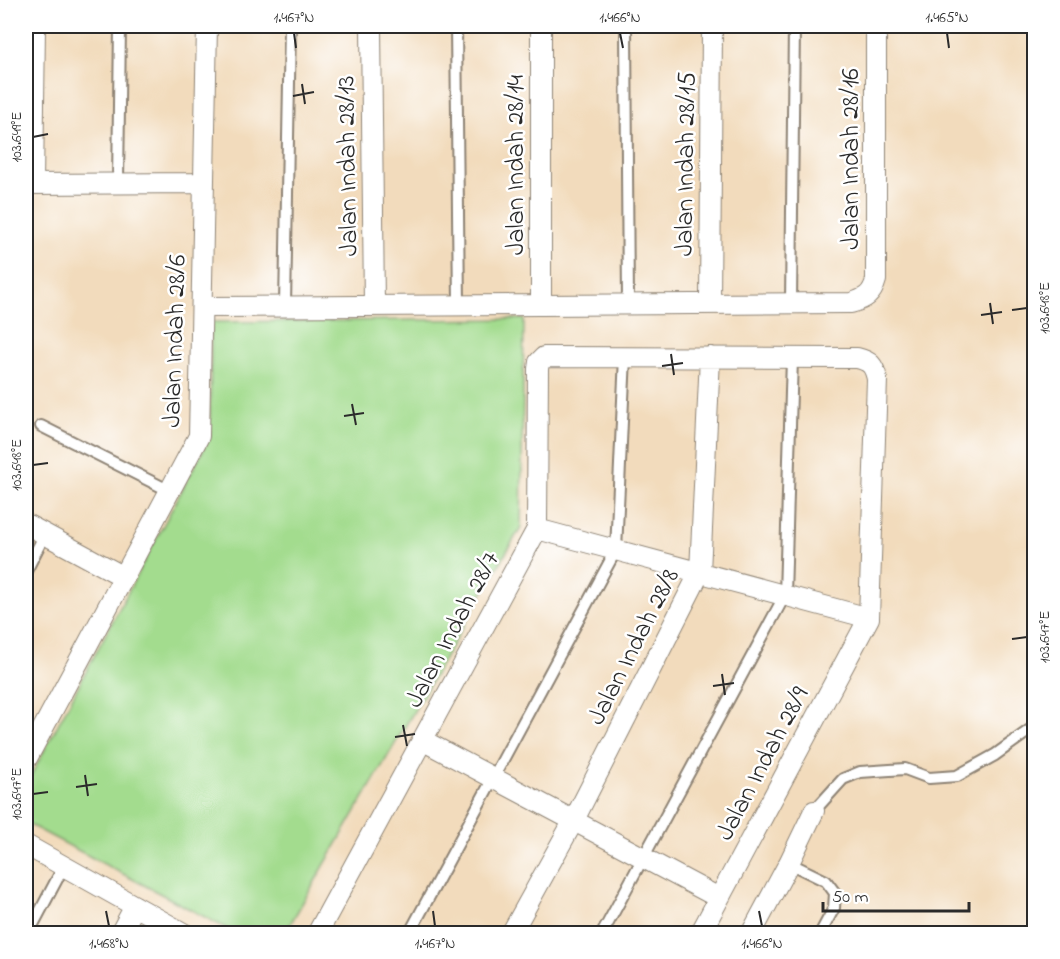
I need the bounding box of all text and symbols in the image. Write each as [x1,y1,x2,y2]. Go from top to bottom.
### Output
text: 1.467°N [274,7,314,29]
text: 1.466°N [599,7,641,29]
text: 1.465°N [925,7,969,29]
street label: Jalan Indah 28/16 [833,68,871,250]
street label: Jalan Indah 28/15 [666,71,708,257]
street label: Jalan Indah 28/14 [498,74,536,255]
street label: Jalan Indah 28/13 [328,75,370,257]
text: 103.649°E [6,112,28,162]
street label: Jalan Indah 28/6 [154,254,198,428]
text: 103.648°E [1034,282,1056,334]
text: 103.648°E [6,439,28,491]
street label: Jalan Indah 28/7 [396,545,511,715]
street label: Jalan Indah 28/8 [579,562,691,732]
text: 103.647°E [1034,611,1056,663]
street label: Jalan Indah 28/9 [707,681,820,848]
text: 103.647°E [6,768,28,820]
scale bar [823,875,968,913]
text: 50 m [832,885,869,911]
text: 1.468°N [89,933,129,955]
text: 1.467°N [415,933,455,955]
text: 1.466°N [741,933,783,955]

